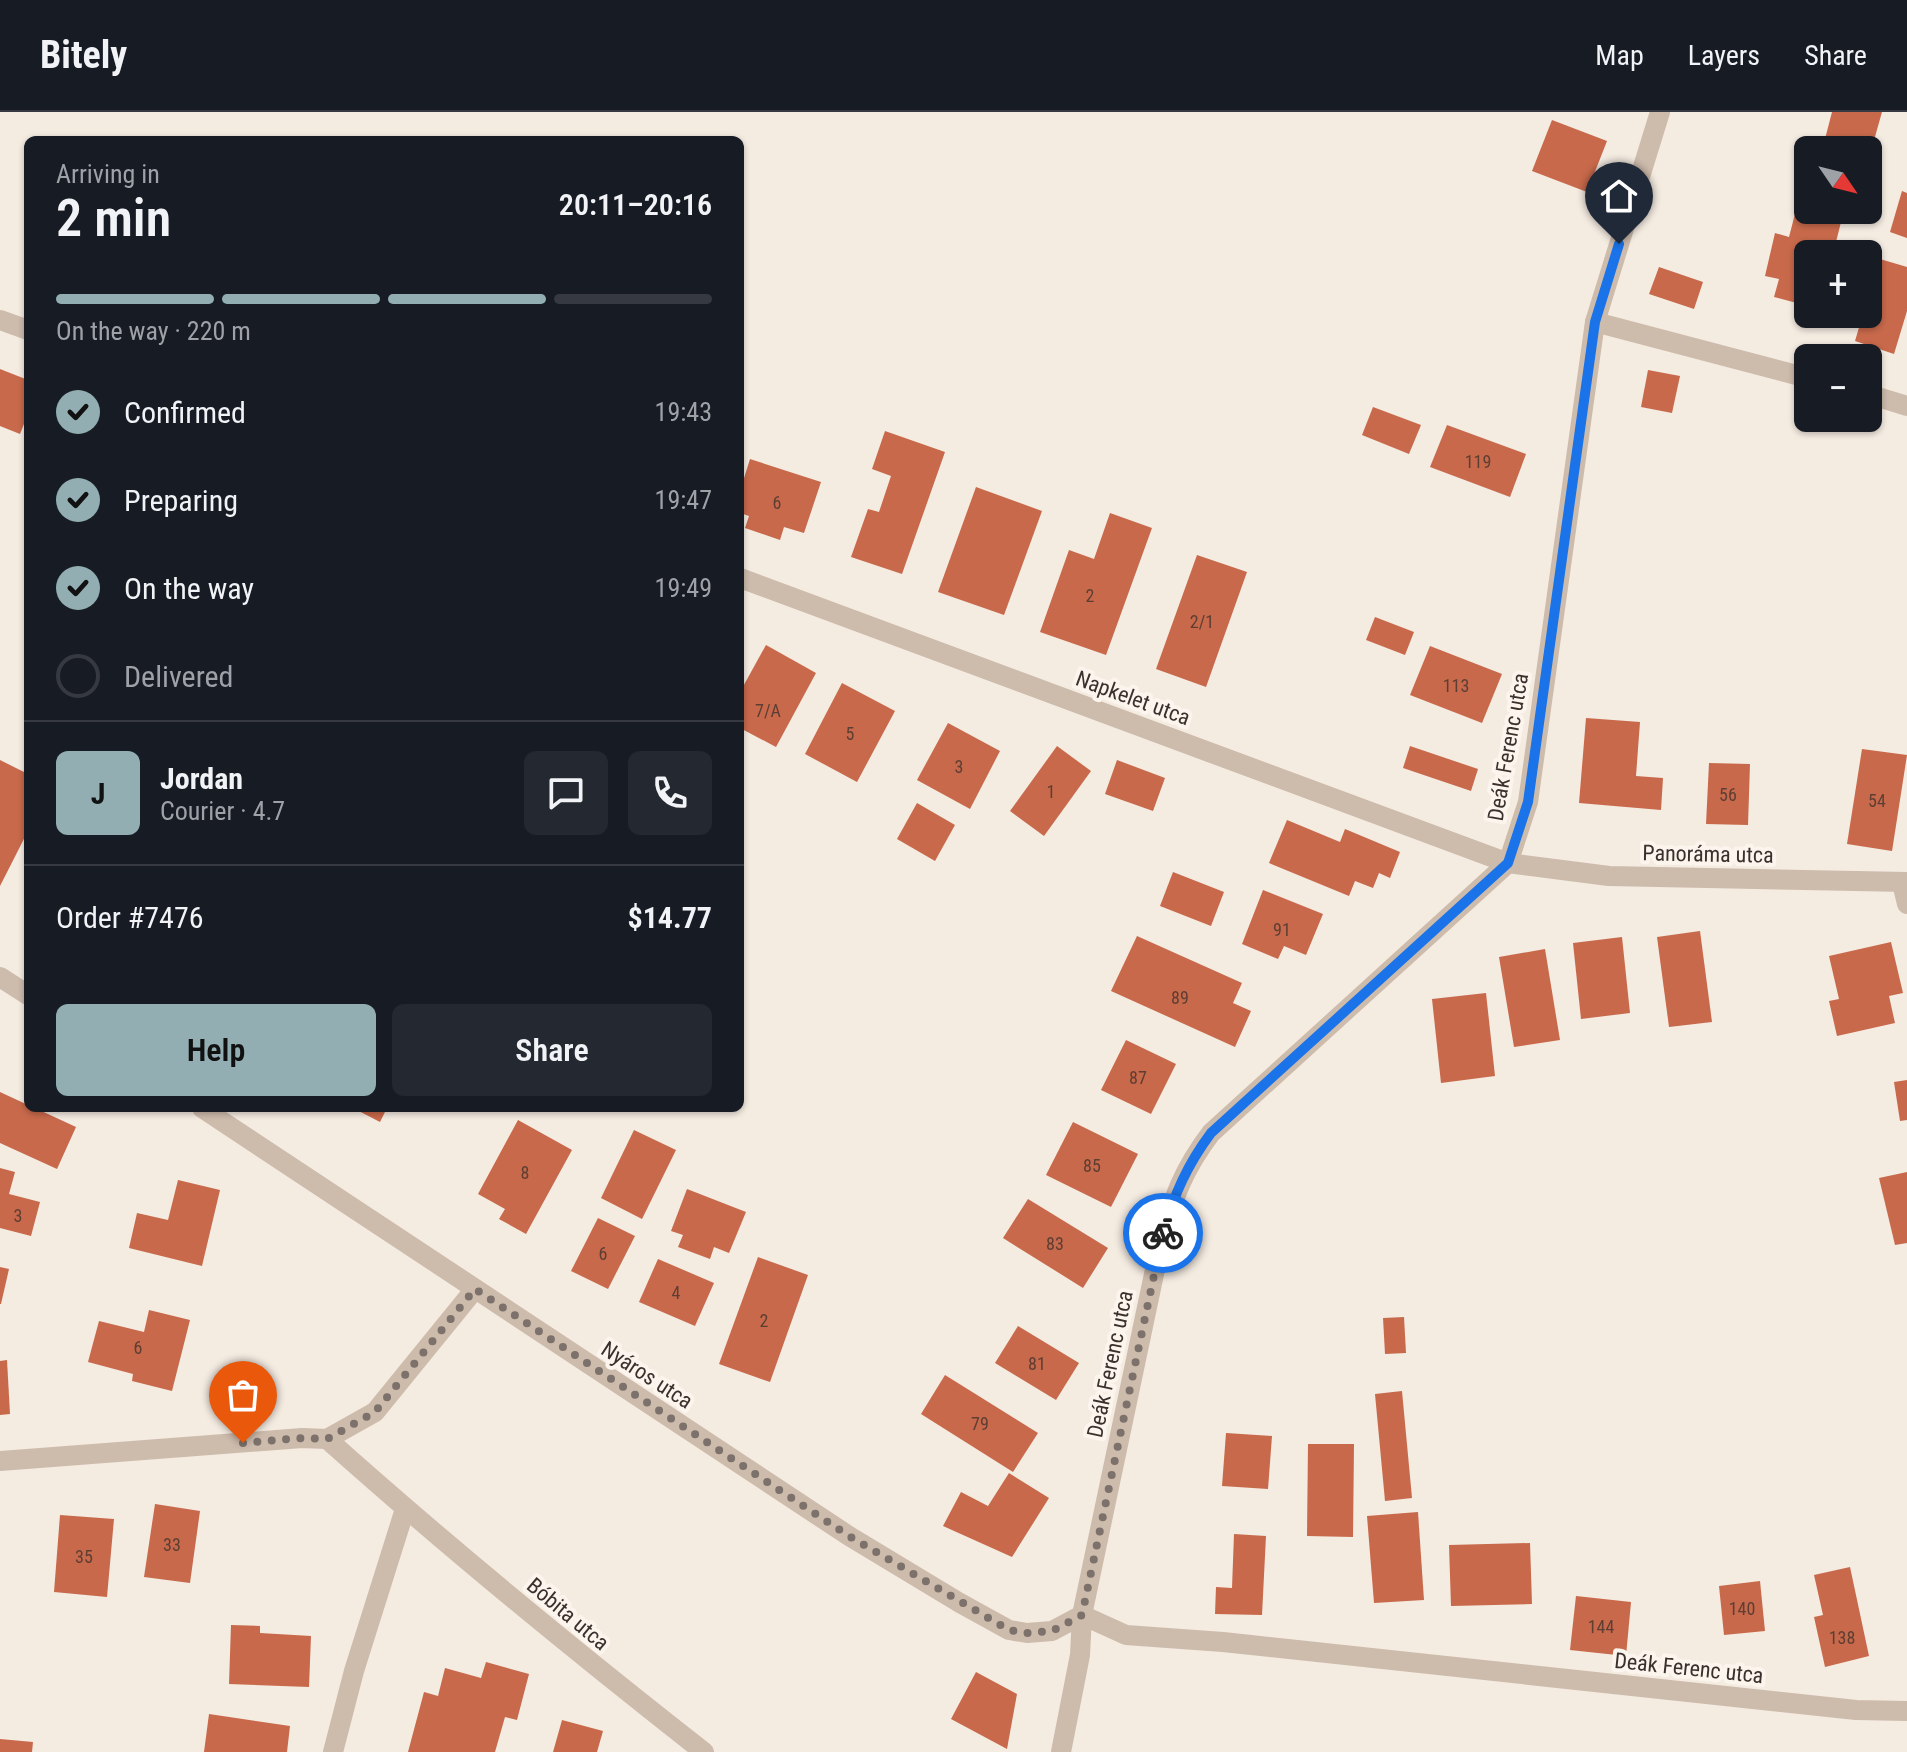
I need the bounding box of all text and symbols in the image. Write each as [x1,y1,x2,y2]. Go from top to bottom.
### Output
text: Bitely [40,33,127,77]
text: Map [1595,39,1644,72]
text: Layers [1688,39,1760,72]
text: Share [1804,39,1867,72]
north arrow [1794,136,1882,224]
map controls [1794,136,1882,432]
text: Arriving in [56,159,160,189]
pin [1585,162,1653,244]
icon: home [1597,174,1641,218]
text: 20:11–20:16 [559,187,712,222]
text: 2 min [56,188,171,249]
button: + [1794,240,1882,328]
text: On the way · 220 m [56,316,251,346]
button: − [1794,344,1882,432]
icon: check [56,390,100,434]
text: Confirmed [124,395,246,430]
text: 19:43 [655,397,712,427]
house number: 119 [1465,451,1491,472]
icon: check [56,478,100,522]
text: Preparing [124,483,238,518]
text: 19:47 [655,485,712,515]
house number: 6 [773,492,781,513]
icon: check [56,566,100,610]
text: On the way [124,571,254,606]
text: 19:49 [655,573,712,603]
house number: 2 [1086,585,1095,606]
house number: 2/1 [1190,611,1214,632]
text: Delivered [124,659,233,694]
street label: Napkelet utca [1072,666,1194,730]
street label: Deák Ferenc utca [1483,671,1533,823]
house number: 113 [1443,675,1469,696]
house number: 7/A [755,700,782,721]
house number: 5 [846,723,855,744]
button: chat [524,751,608,835]
button: phone [628,751,712,835]
house number: 3 [955,756,963,777]
text: Jordan [160,761,243,796]
text: J [91,776,105,811]
house number: 1 [1047,781,1055,802]
house number: 56 [1719,784,1737,805]
house number: 54 [1868,790,1886,811]
text: Courier · 4.7 [160,796,285,826]
street label: Panoráma utca [1642,840,1774,868]
text: Order #7476 [56,900,204,935]
text: $14.77 [627,900,712,935]
house number: 91 [1273,919,1291,940]
house number: 89 [1171,987,1189,1008]
button: Help [56,1004,376,1096]
button: Share [392,1004,712,1096]
house number: 87 [1129,1067,1147,1088]
house number: 85 [1083,1155,1101,1176]
house number: 8 [521,1162,529,1183]
courier [1123,1193,1203,1273]
house number: 3 [14,1205,22,1226]
icon: bike [1141,1211,1185,1255]
house number: 83 [1046,1233,1064,1254]
house number: 6 [599,1243,607,1264]
house number: 4 [672,1282,681,1303]
street label: Deák Ferenc utca [1082,1288,1138,1440]
house number: 2 [760,1310,769,1331]
street label: Nyáros utca [597,1336,697,1414]
house number: 6 [134,1337,142,1358]
house number: 81 [1028,1353,1046,1374]
pin [209,1361,277,1443]
icon: bag [221,1373,265,1417]
house number: 79 [971,1413,989,1434]
house number: 33 [163,1534,181,1555]
house number: 35 [75,1546,93,1567]
street label: Bóbita utca [522,1573,614,1655]
house number: 140 [1729,1598,1755,1619]
house number: 144 [1588,1616,1614,1637]
house number: 138 [1829,1627,1855,1648]
street label: Deák Ferenc utca [1613,1648,1765,1688]

